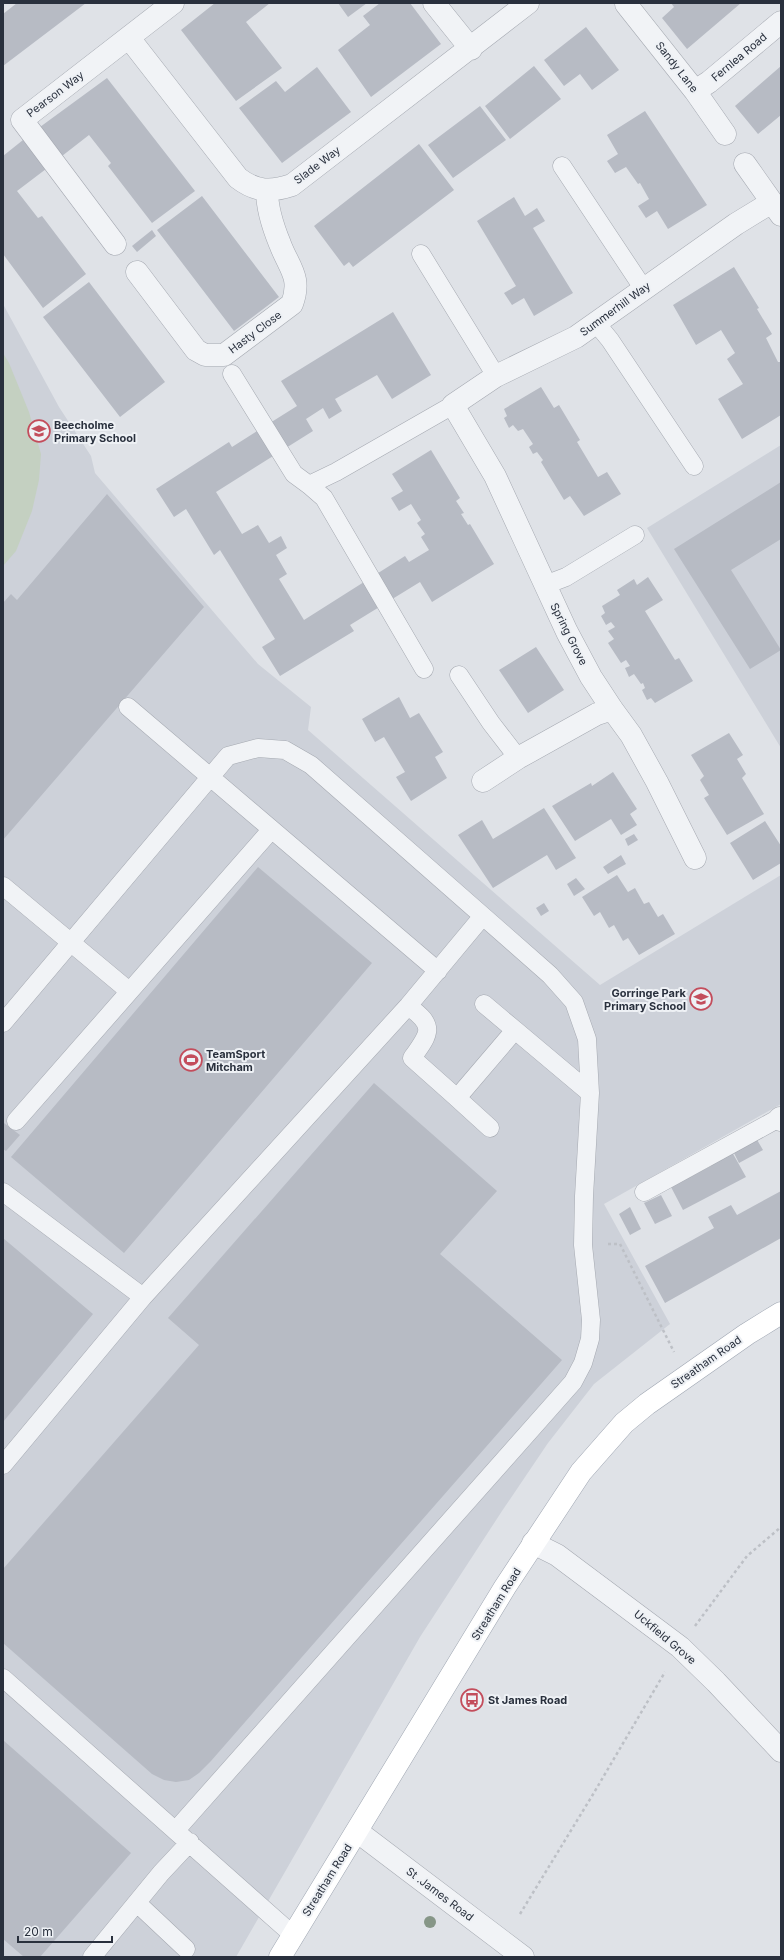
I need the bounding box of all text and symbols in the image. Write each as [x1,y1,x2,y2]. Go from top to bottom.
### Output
street label: Fernlea Road [708,30,770,84]
street label: Sandy Lane [653,39,701,95]
street label: Pearson Way [24,68,86,120]
street label: Slade Way [291,143,343,187]
street label: Summerhill Way [577,279,653,339]
street label: Hasty Close [226,308,284,356]
school or university icon: Beecholme Primary School [26,418,52,444]
place label: Beecholme Primary School [54,418,136,445]
street label: Spring Grove [547,601,591,667]
place label: Gorringe Park Primary School [604,986,687,1013]
school or university icon: Gorringe Park Primary School [688,986,714,1012]
sports icon: TeamSport Mitcham [178,1047,204,1073]
place label: TeamSport Mitcham [206,1047,265,1074]
street label: Streatham Road [668,1333,744,1391]
street label: Streatham Road [468,1565,524,1643]
street label: Uckfield Grove [631,1607,699,1667]
bus stop icon: St James Road [459,1687,485,1713]
place label: St James Road [488,1693,567,1707]
street label: Streatham Road [299,1841,355,1919]
street label: St .James Road [403,1864,477,1924]
scale bar [18,1918,112,1944]
text: 20 m [24,1924,53,1939]

